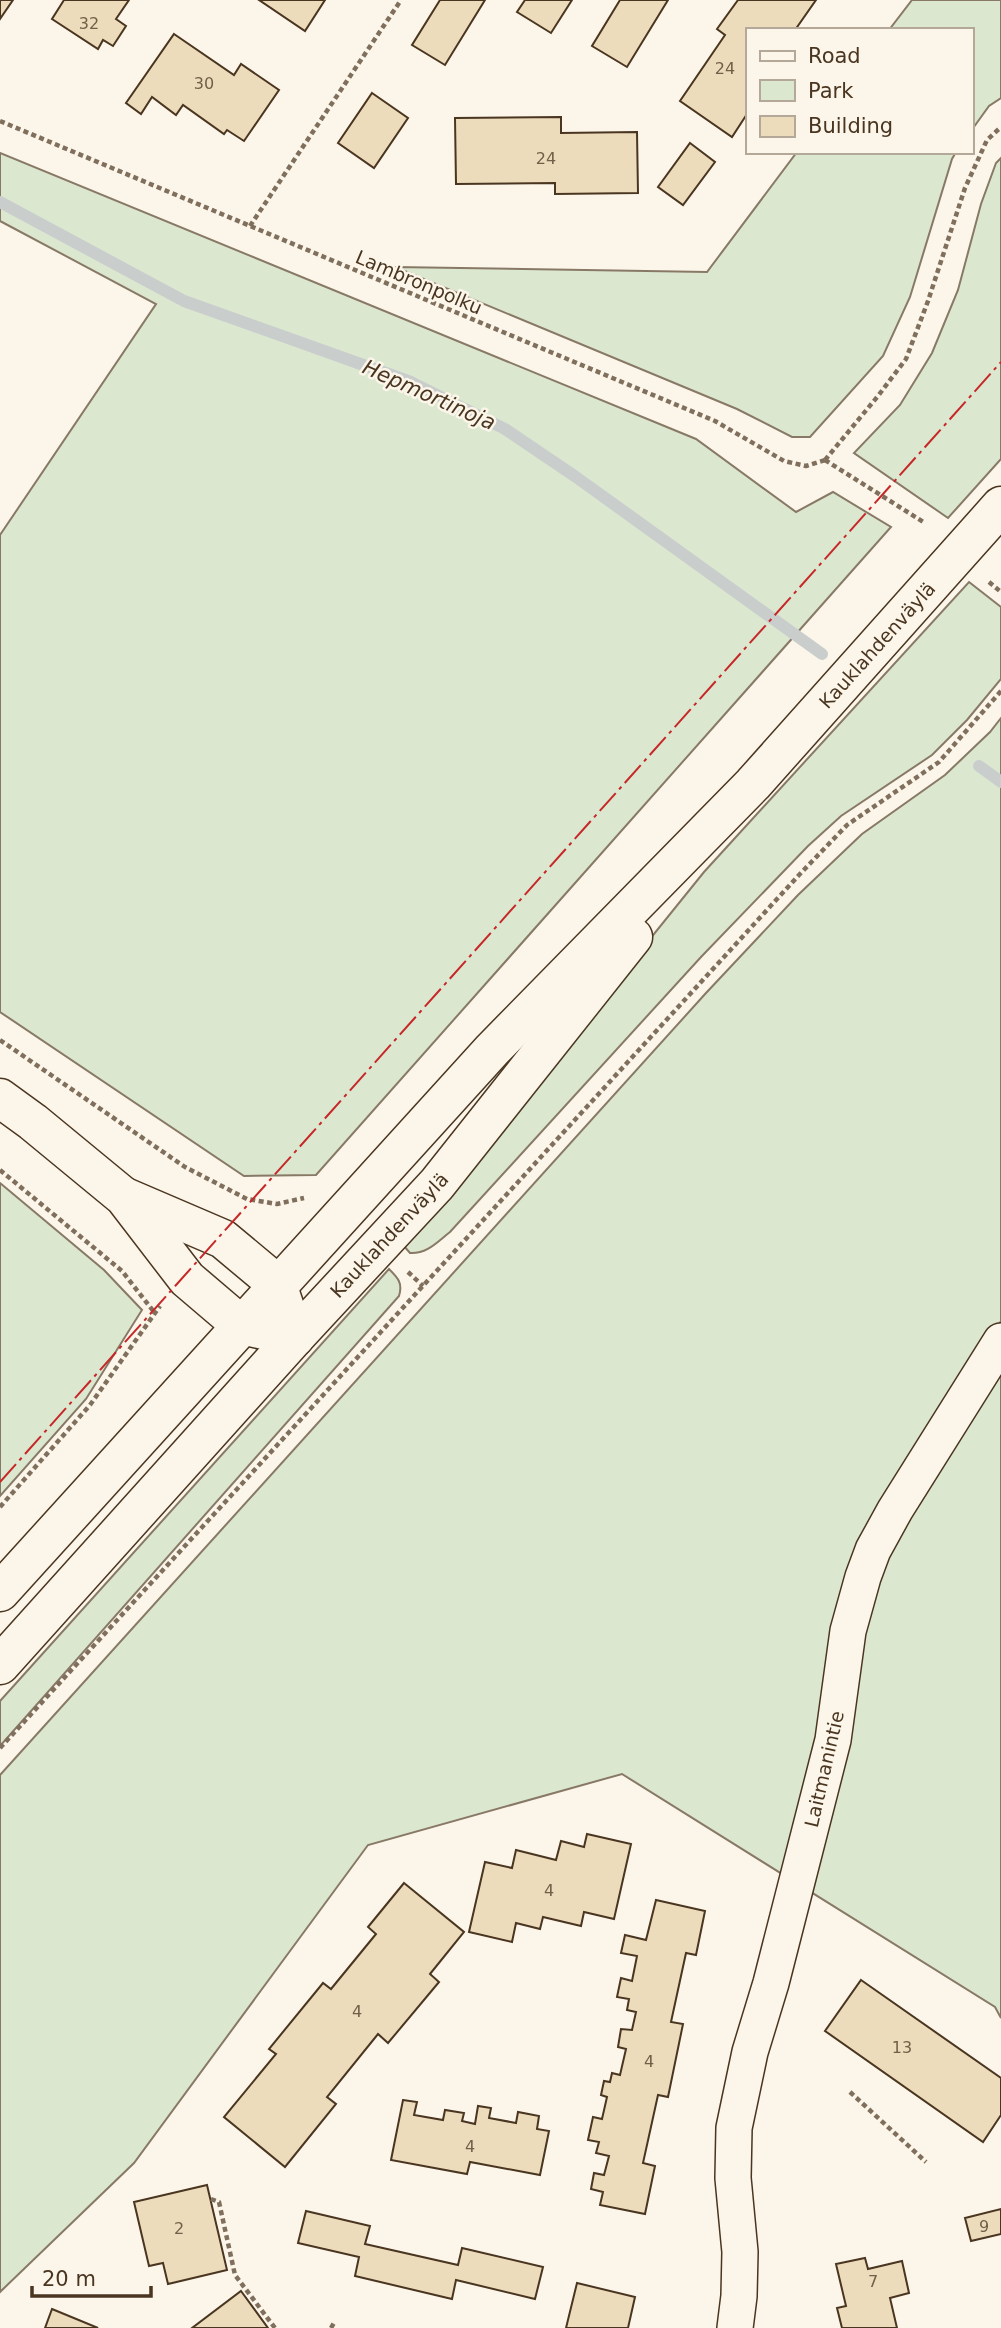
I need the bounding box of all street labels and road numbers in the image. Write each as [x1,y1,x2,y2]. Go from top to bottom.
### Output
street label: Lambronpolku [352,245,486,319]
street label: Kauklahdenväylä [814,577,940,713]
street label: Kauklahdenväylä [326,1168,452,1302]
street label: Laitmanintie [800,1709,848,1829]

